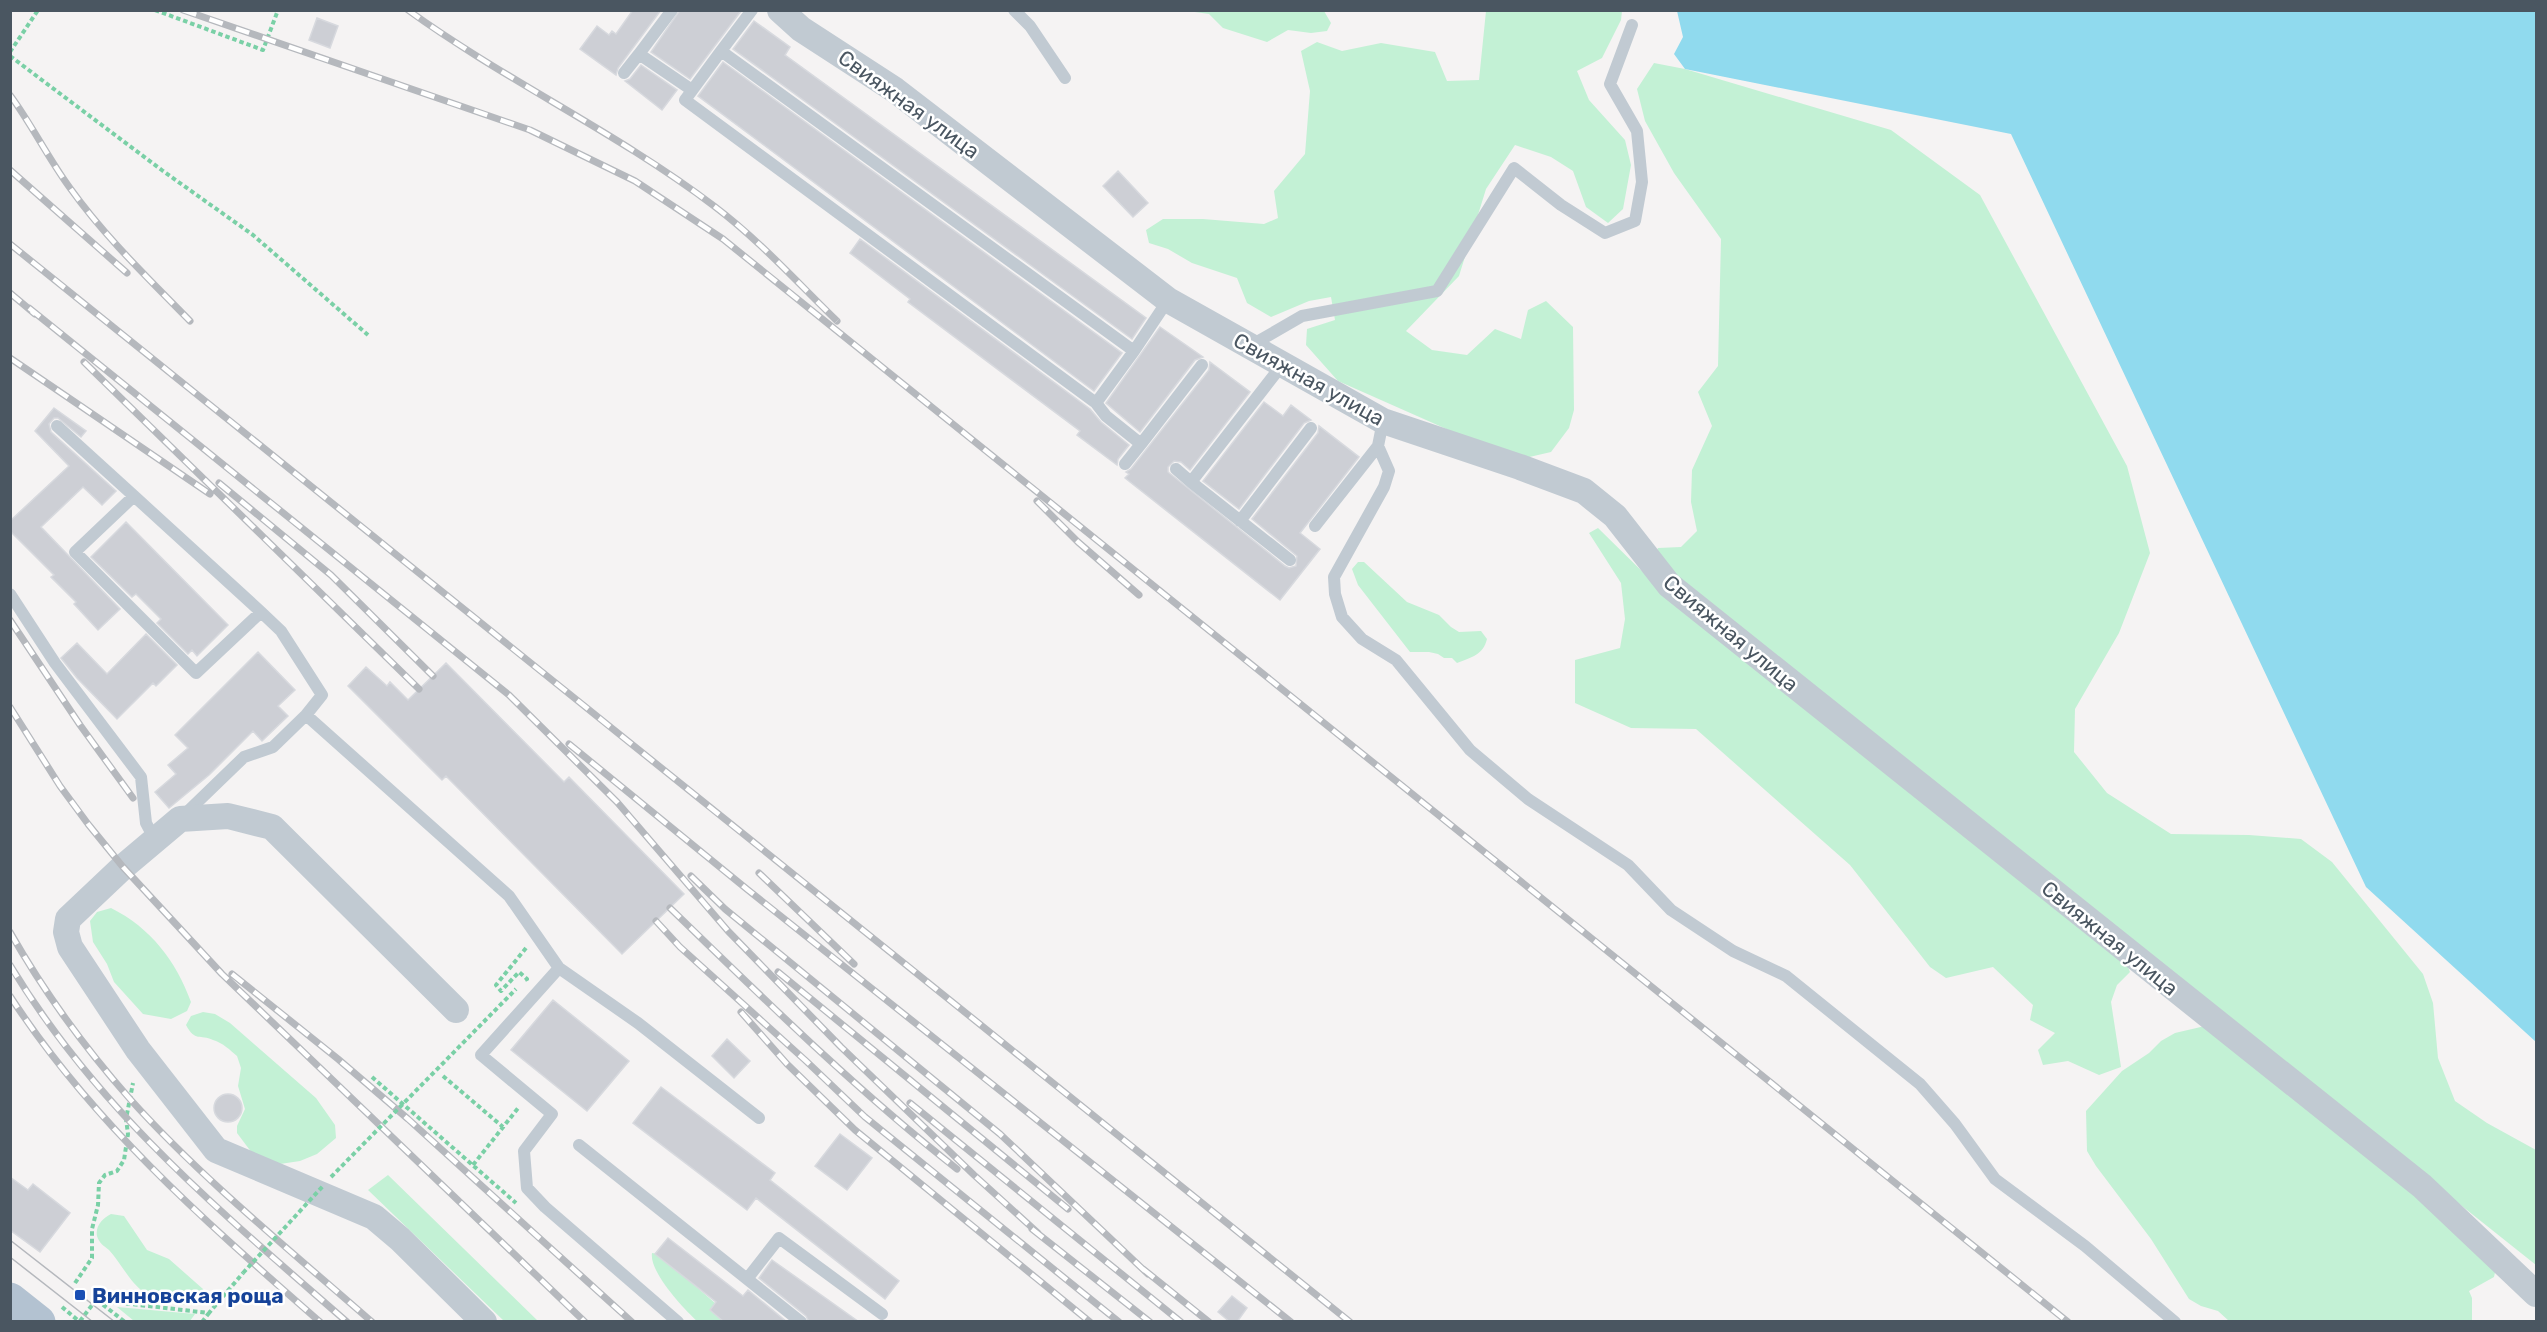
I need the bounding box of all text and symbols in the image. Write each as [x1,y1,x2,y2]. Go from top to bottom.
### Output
street label: Свияжная улица [834,44,984,164]
street label: Свияжная улица [1229,327,1389,431]
street label: Свияжная улица [1659,569,1803,697]
street label: Свияжная улица [2037,875,2183,1001]
place label: Винновская роща [92,1283,284,1308]
marker: Винновская роща [73,1288,87,1302]

